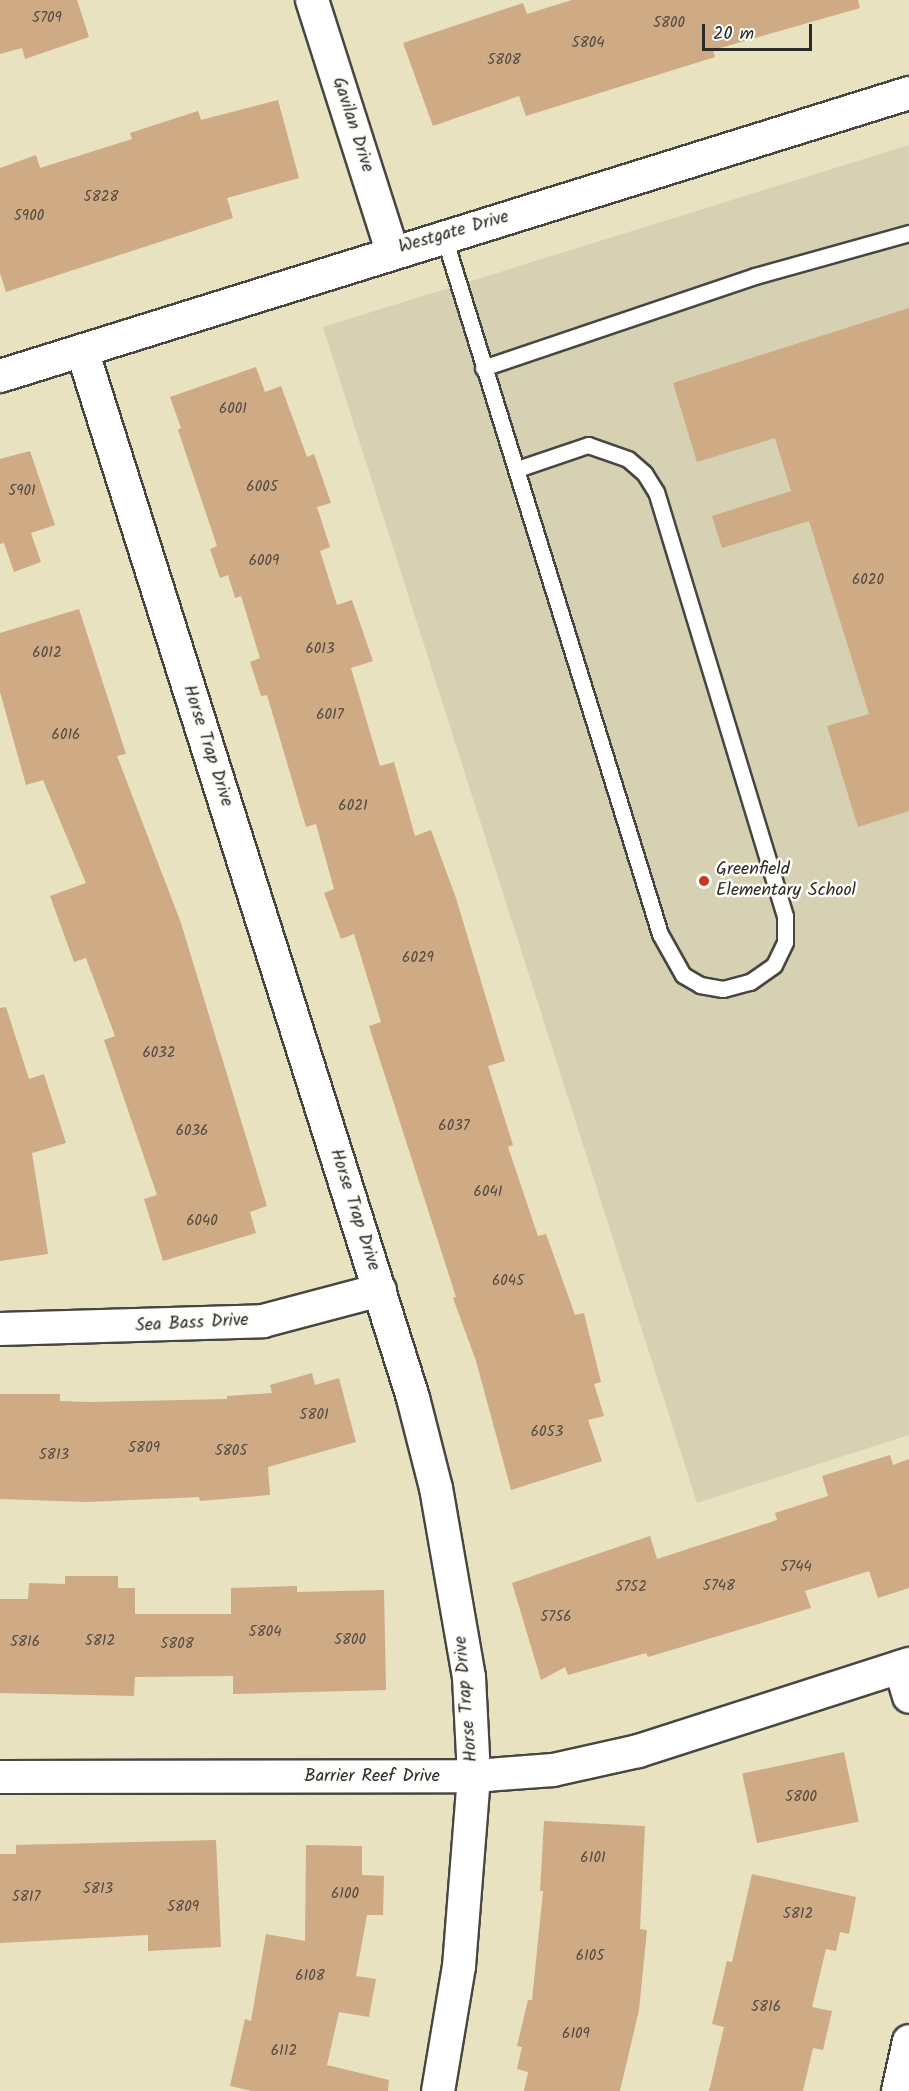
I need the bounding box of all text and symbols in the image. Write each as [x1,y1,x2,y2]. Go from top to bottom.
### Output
house number: 5709 [32,10,62,28]
scale bar [705,12,814,50]
house number: 5800 [653,15,685,33]
text: 20 m [713,20,754,49]
house number: 5804 [572,35,604,53]
house number: 5808 [487,52,521,70]
street label: Gavilan Drive [327,75,377,175]
house number: 5828 [84,189,118,207]
street label: Westgate Drive [396,207,512,259]
house number: 5900 [14,208,44,226]
house number: 6001 [219,401,247,419]
house number: 6005 [246,479,278,497]
house number: 5901 [8,483,36,501]
house number: 6009 [249,553,279,571]
house number: 6020 [852,572,884,590]
house number: 6013 [305,641,335,659]
house number: 6012 [32,645,62,663]
street label: Horse Trap Drive [177,682,237,810]
house number: 6017 [316,707,344,725]
house number: 6016 [52,727,80,745]
house number: 6021 [338,798,368,816]
place label: Greenfield Elementary School [716,860,856,902]
marker: Greenfield Elementary School [697,874,711,888]
house number: 6029 [402,950,434,968]
house number: 6032 [142,1045,176,1063]
house number: 6037 [438,1118,470,1136]
house number: 6036 [176,1123,208,1141]
street label: Horse Trap Drive [324,1146,384,1274]
house number: 6041 [474,1184,502,1202]
house number: 6040 [186,1213,218,1231]
house number: 6045 [492,1273,524,1291]
street label: Sea Bass Drive [135,1310,249,1338]
house number: 5801 [299,1407,329,1425]
house number: 6053 [531,1424,563,1442]
house number: 5809 [128,1440,160,1458]
house number: 5805 [215,1443,247,1461]
house number: 5813 [39,1447,69,1465]
house number: 5744 [780,1559,812,1577]
house number: 5748 [703,1578,735,1596]
house number: 5752 [615,1579,647,1597]
house number: 5756 [540,1609,572,1627]
house number: 5804 [249,1624,281,1642]
house number: 5800 [334,1632,366,1650]
house number: 5812 [85,1633,115,1651]
house number: 5816 [10,1634,40,1652]
street label: Horse Trap Drive [451,1635,483,1763]
house number: 5808 [160,1636,194,1654]
street label: Barrier Reef Drive [304,1766,440,1788]
house number: 5800 [785,1789,817,1807]
house number: 6101 [580,1850,606,1868]
house number: 5813 [83,1881,113,1899]
house number: 6100 [331,1886,359,1904]
house number: 5817 [12,1889,40,1907]
house number: 5809 [167,1899,199,1917]
house number: 5812 [783,1906,813,1924]
house number: 6105 [576,1948,604,1966]
house number: 6108 [295,1968,325,1986]
house number: 5816 [751,1999,781,2017]
house number: 6109 [562,2026,590,2044]
house number: 6112 [271,2043,297,2061]

